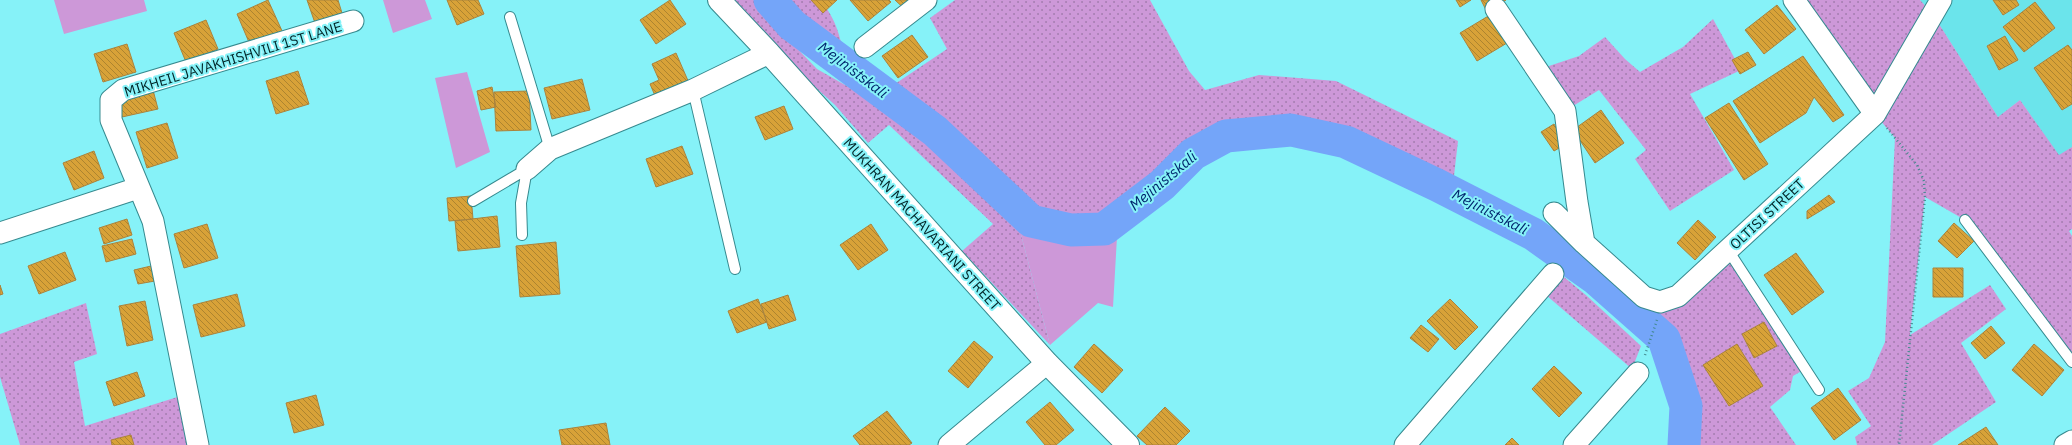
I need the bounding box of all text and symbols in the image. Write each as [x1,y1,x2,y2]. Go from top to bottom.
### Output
street label: MIKHEIL JAVAKHISHVILI 1ST LANE [122,17,344,101]
water label: Mejinistskali [815,37,892,102]
street label: MUKHRAN MACHAVARIANI STREET [840,134,1004,314]
water label: Mejinistskali [1125,147,1200,214]
street label: OLTISI STREET [1726,175,1808,253]
water label: Mejinistskali [1449,184,1531,239]

